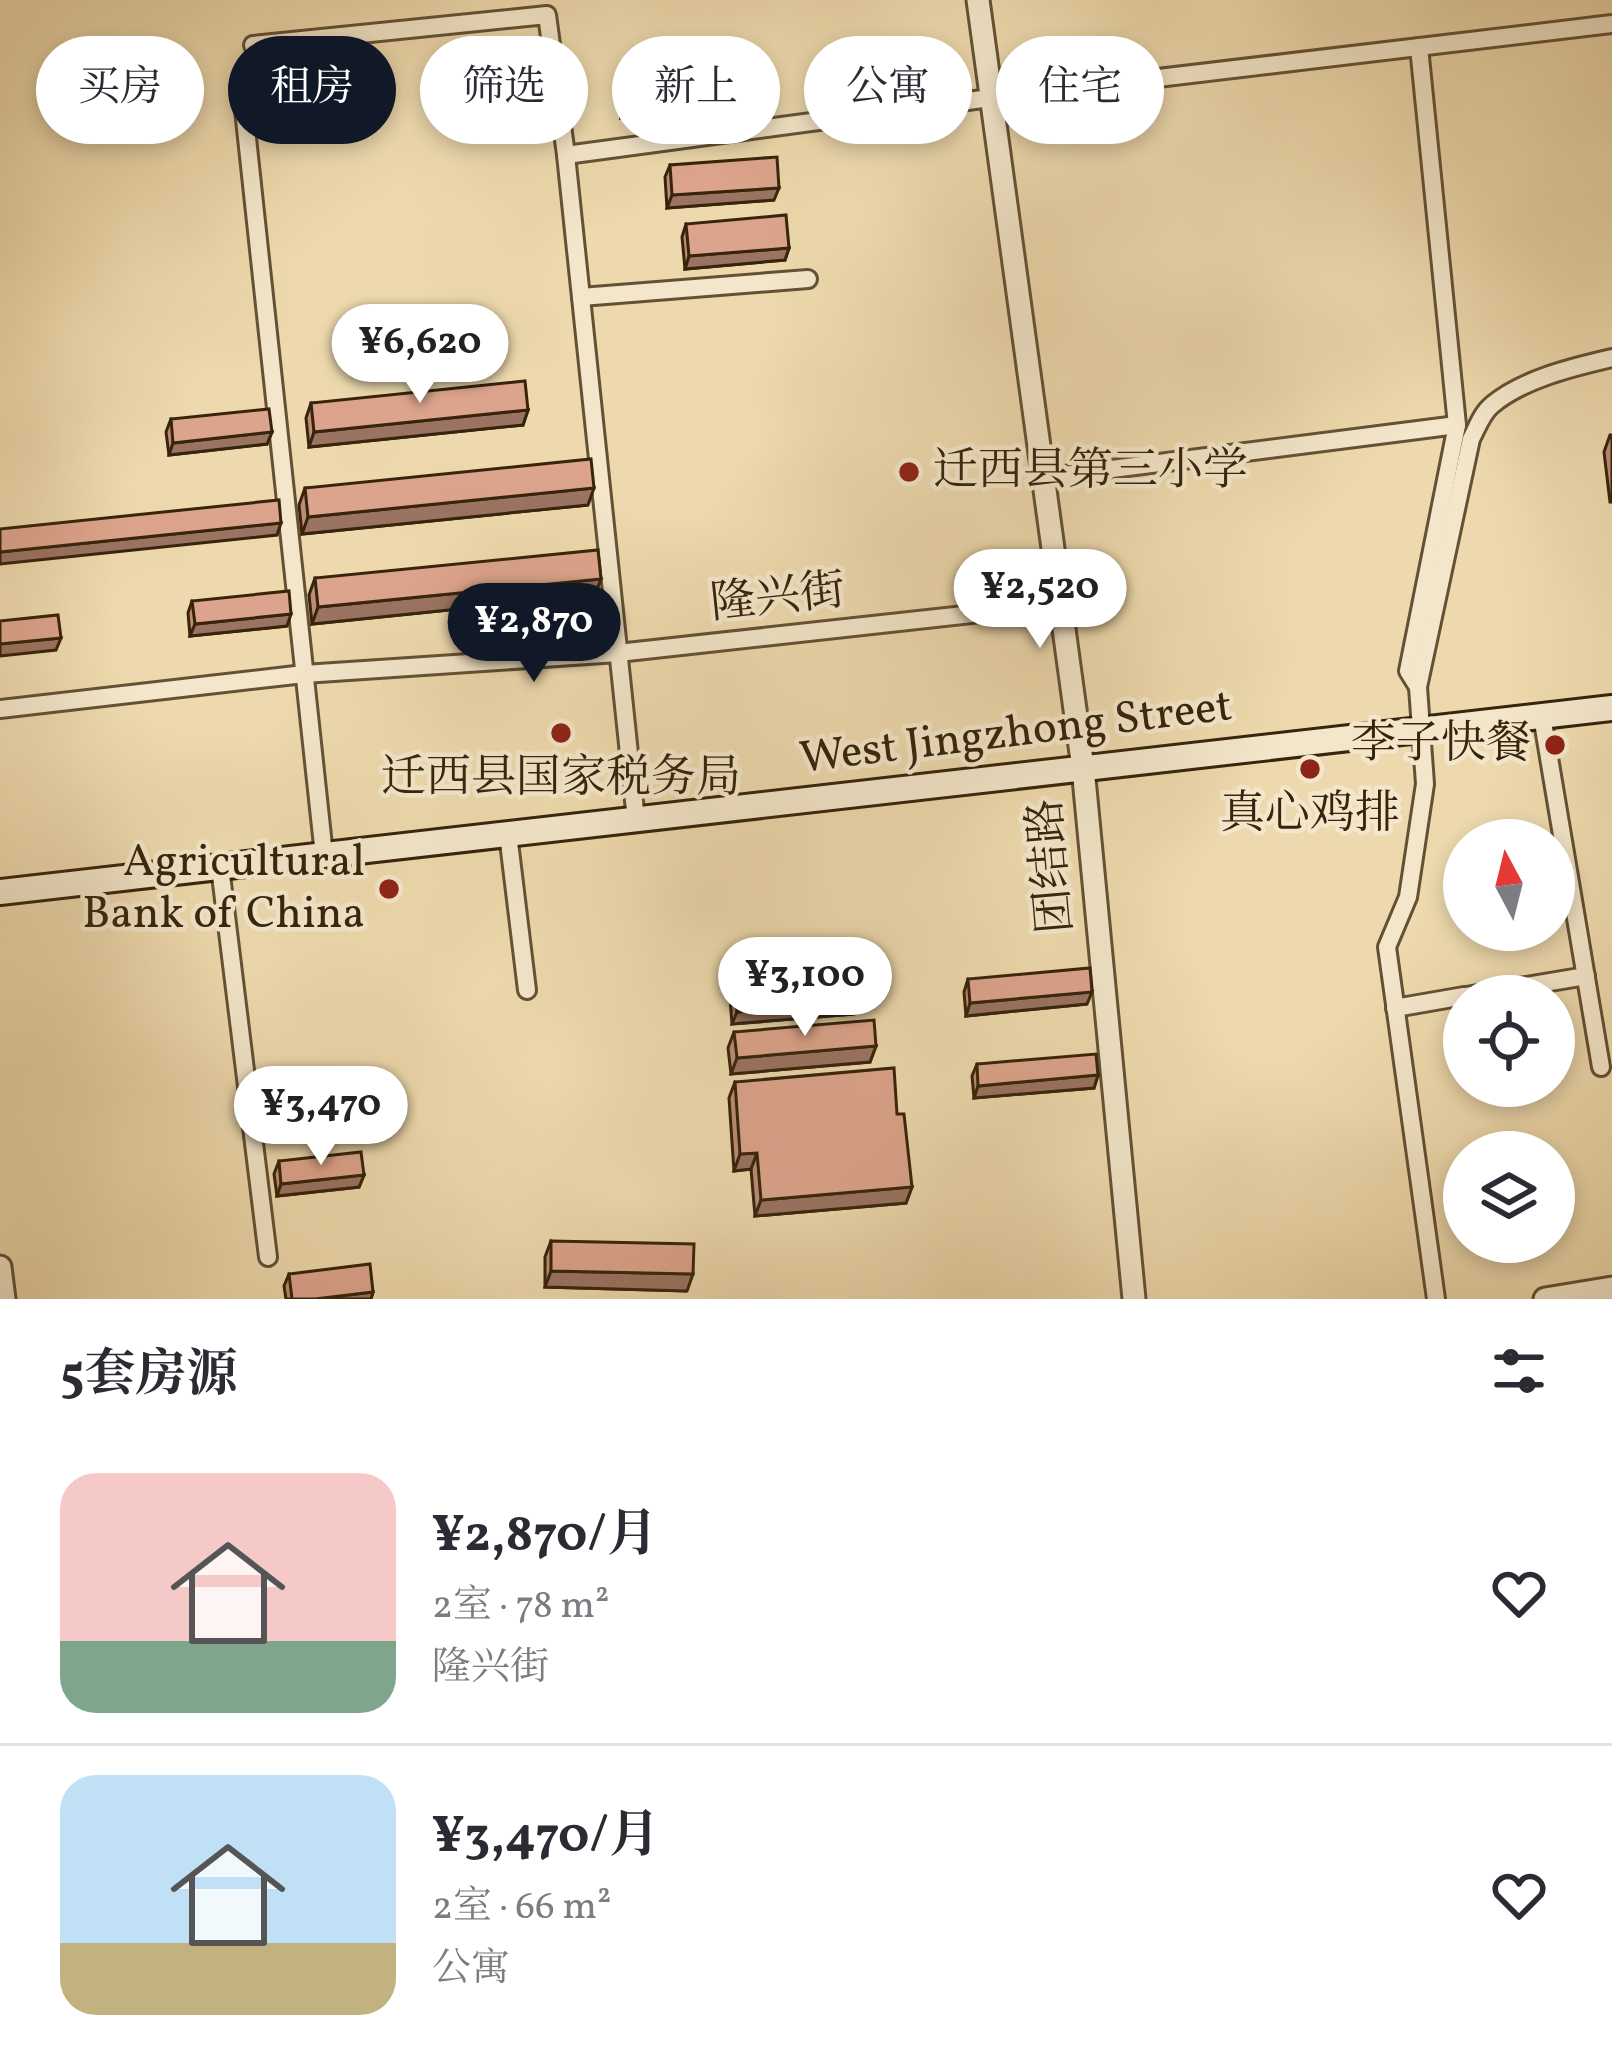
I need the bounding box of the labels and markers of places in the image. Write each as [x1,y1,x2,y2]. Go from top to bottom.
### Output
pin: ¥6,620 [322,304,518,406]
place label: 迁西县第三小学 [933,441,1248,504]
marker: 迁西县第三小学 [896,459,922,485]
pin: ¥2,520 [942,549,1138,651]
pin: ¥2,870 [436,583,632,685]
place label: 李子快餐 [1351,714,1531,777]
marker: 迁西县国家税务局 [548,720,574,746]
marker: 李子快餐 [1542,732,1568,758]
place label: 迁西县国家税务局 [381,748,741,811]
marker: 真心鸡排 [1297,756,1323,782]
place label: 真心鸡排 [1220,784,1400,847]
place label: Agricultural Bank of China [82,832,365,947]
marker: Agricultural Bank of China [376,876,402,902]
pin: ¥3,100 [707,937,903,1039]
pin: ¥3,470 [223,1066,419,1168]

